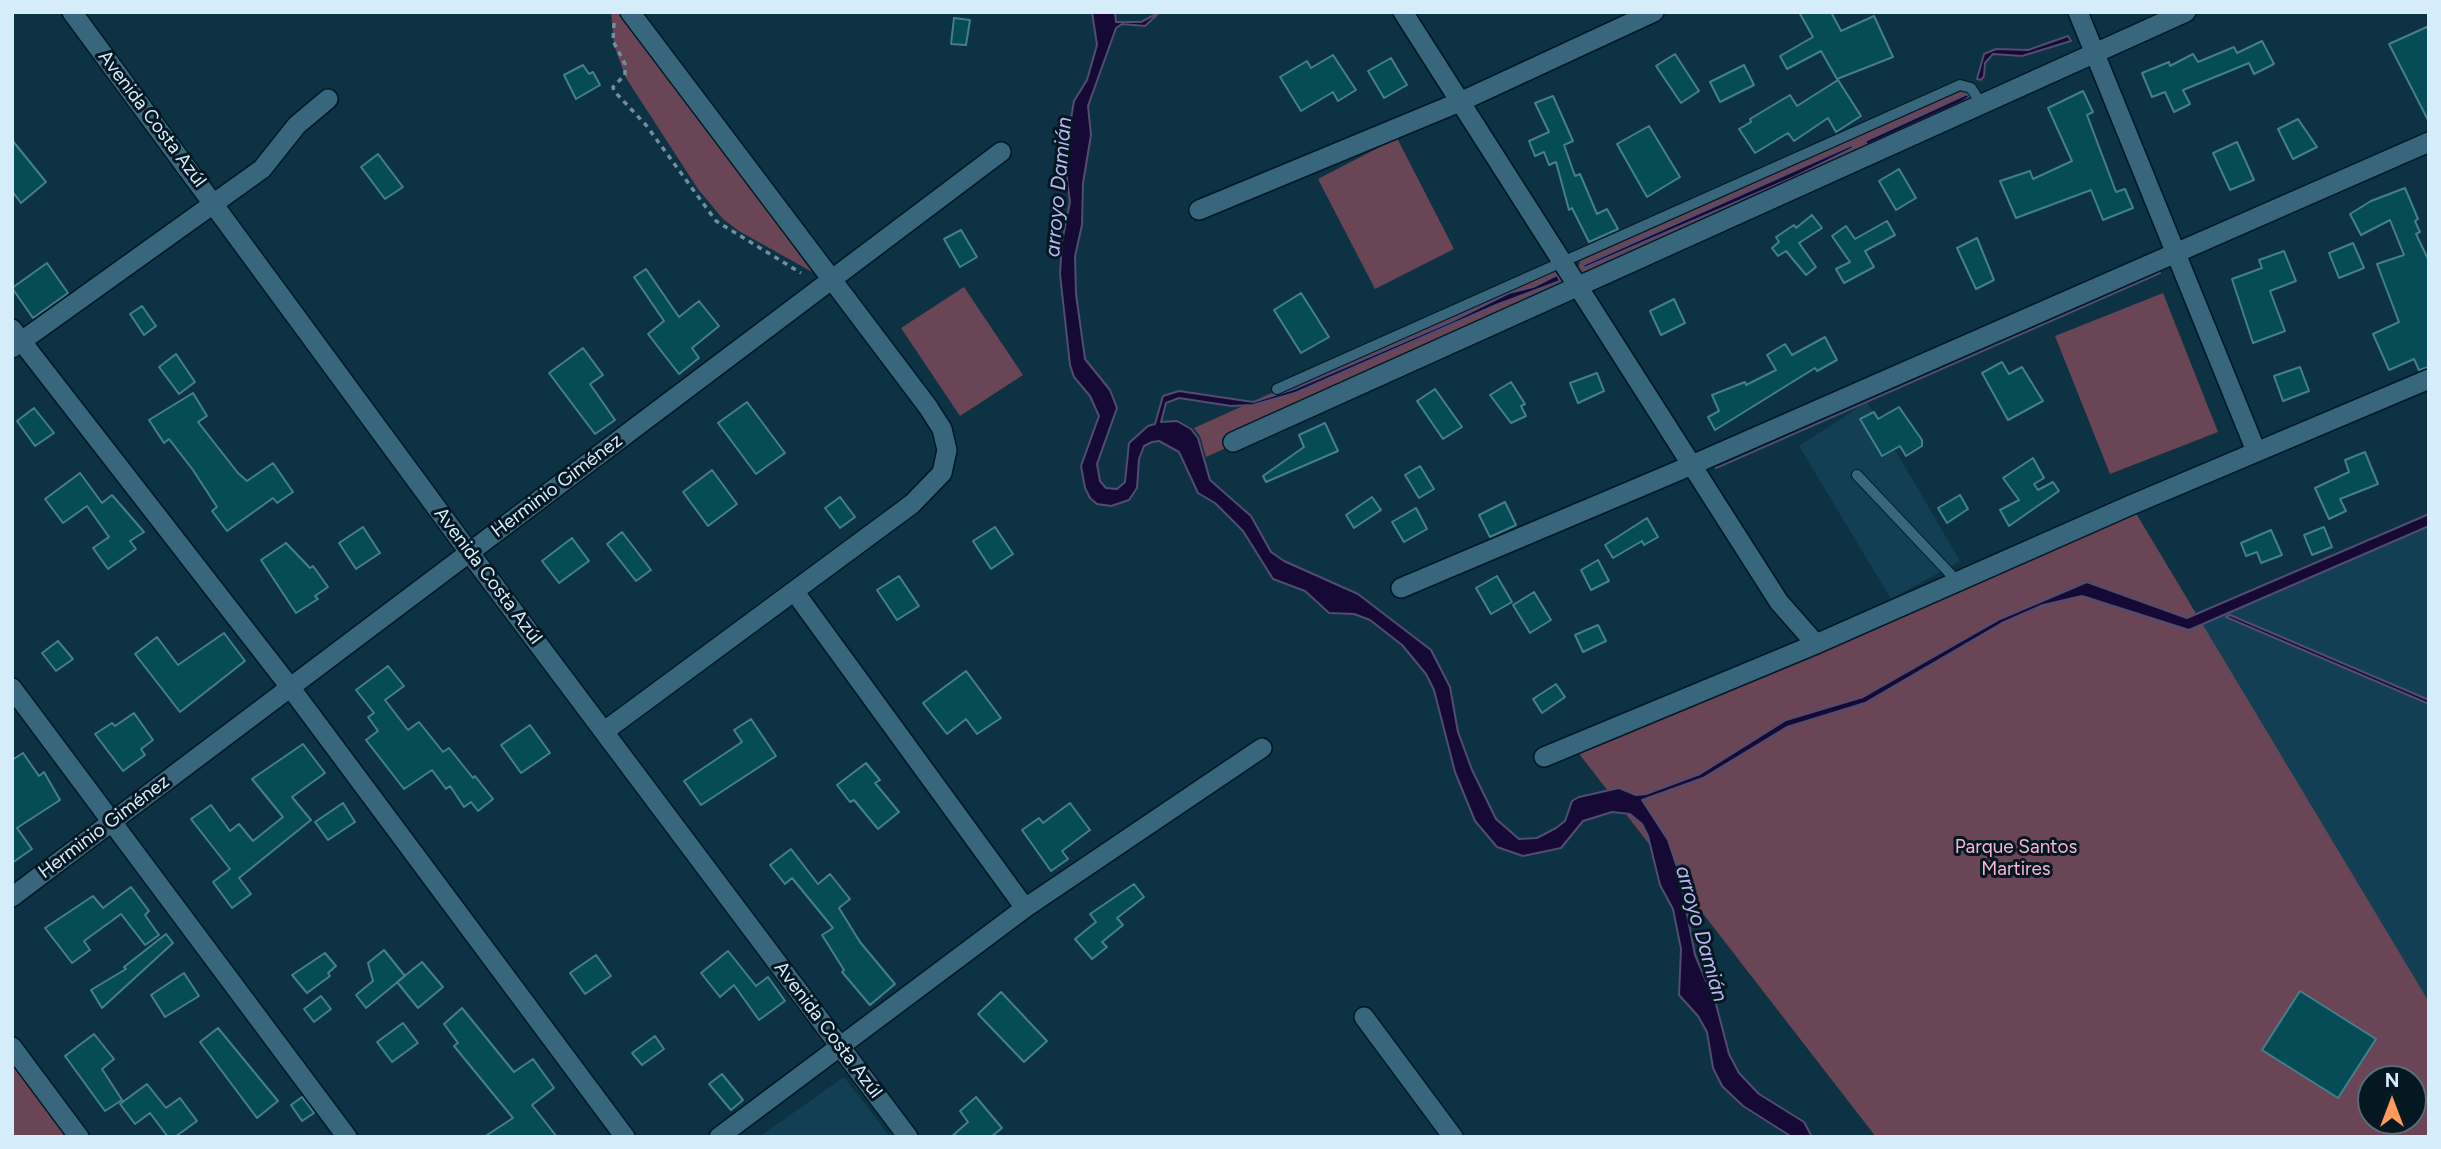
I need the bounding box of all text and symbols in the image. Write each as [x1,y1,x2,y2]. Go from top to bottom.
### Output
street label: Avenida Costa Azúl [93,46,211,192]
water label: arroyo Damián [1040,116,1078,258]
street label: Herminio Giménez [487,429,627,543]
street label: Avenida Costa Azúl [429,503,547,649]
street label: Herminio Giménez [34,770,174,884]
park label: Parque Santos Martires [1955,836,2077,880]
water label: arroyo Damián [1670,863,1732,1005]
street label: Avenida Costa Azúl [769,957,887,1103]
north arrow [2357,1065,2427,1135]
text: N [2385,1069,2399,1092]

